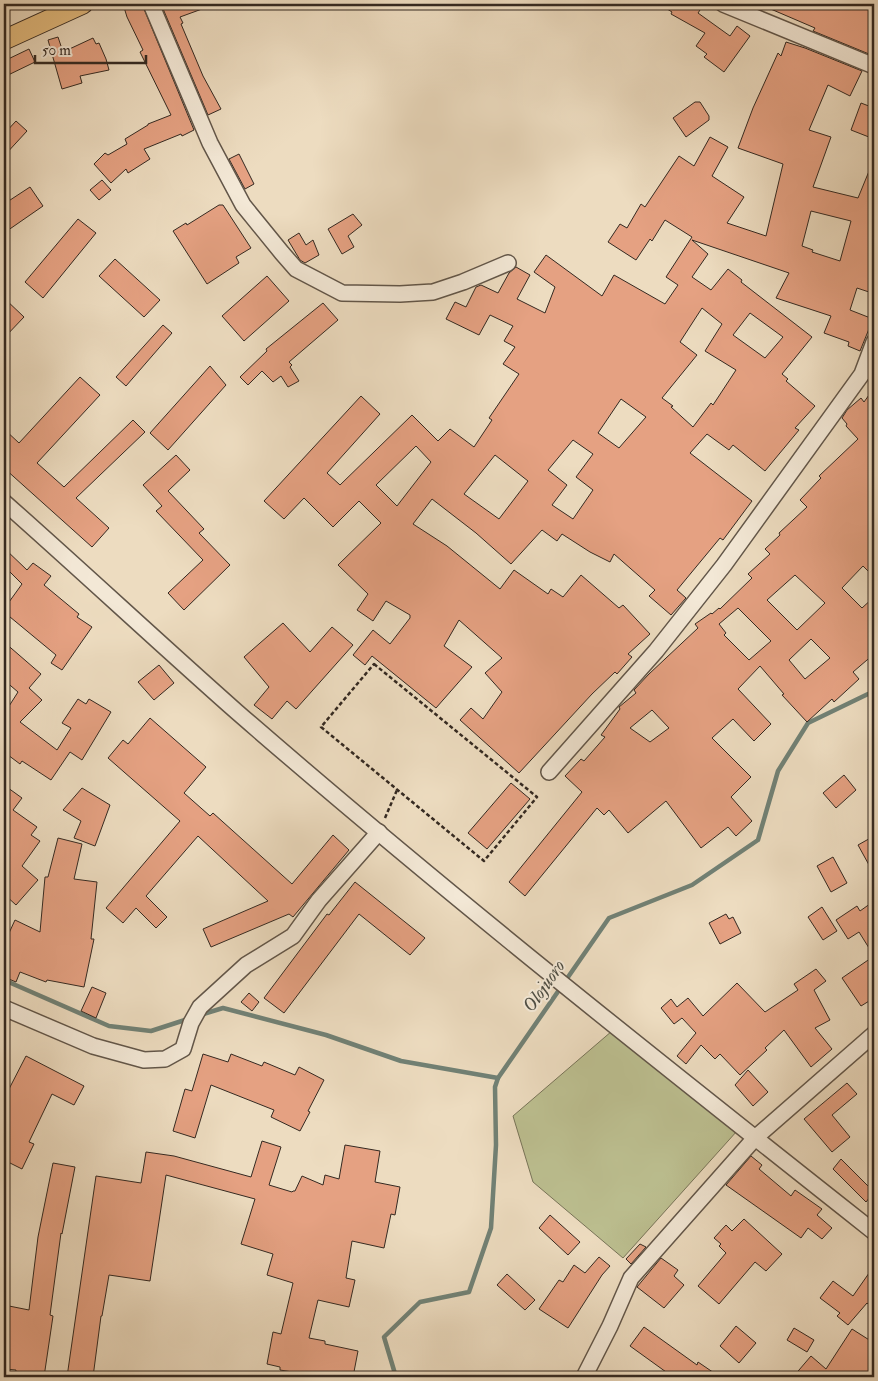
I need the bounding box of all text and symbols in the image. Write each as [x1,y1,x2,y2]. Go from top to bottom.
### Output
scale bar [35,32,146,64]
text: 50 m [42,41,71,60]
water label: Olojuoro [517,955,571,1017]

